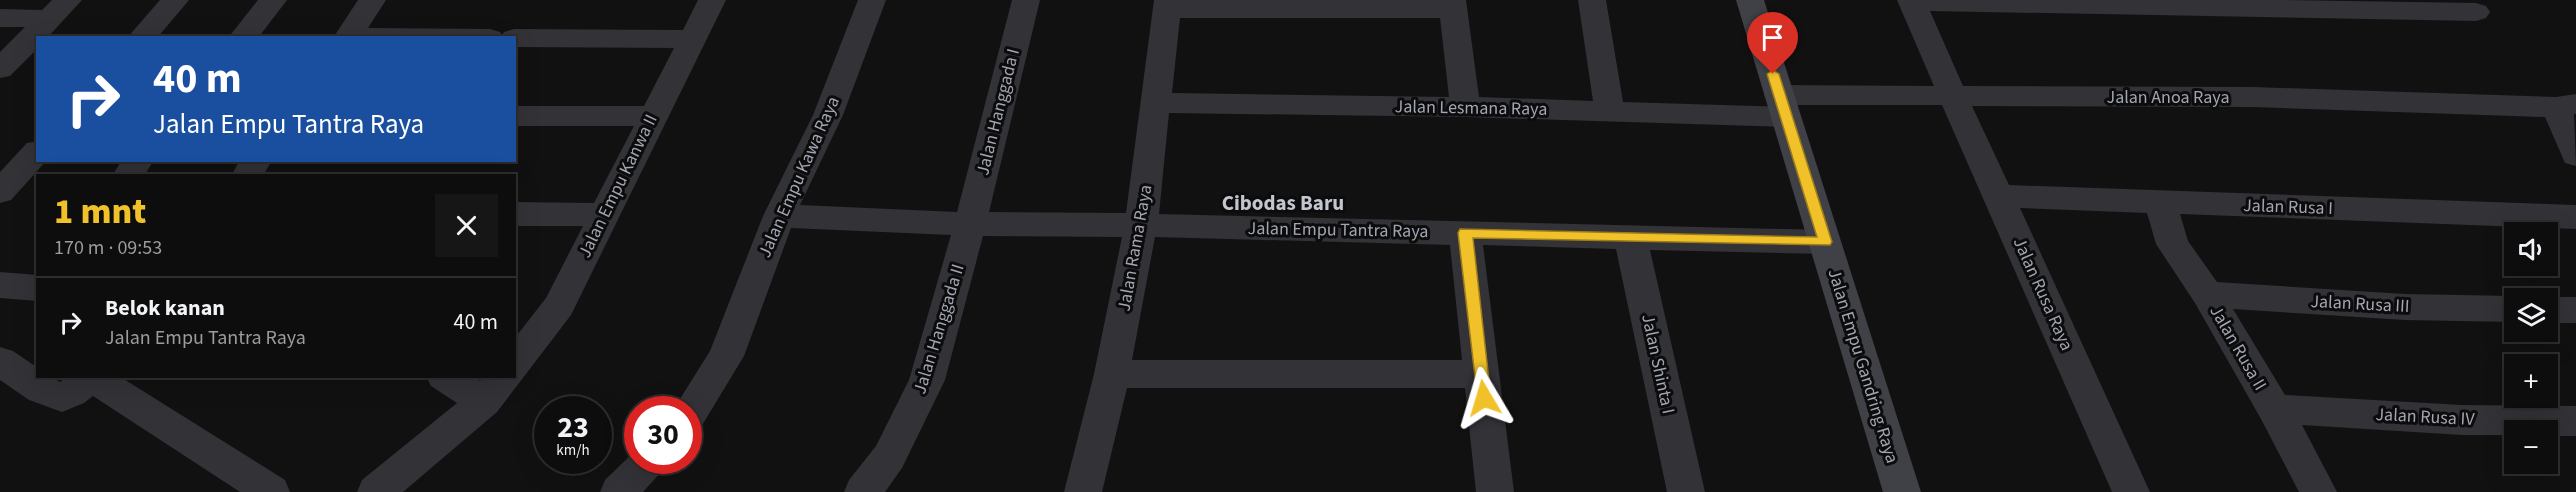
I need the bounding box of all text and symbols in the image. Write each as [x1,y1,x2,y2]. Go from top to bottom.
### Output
pin [1747,12,1798,74]
icon: arrive [1756,21,1789,54]
street label: Jalan Hanggada I [970,46,1026,178]
text: 40 m [153,49,242,109]
icon: right [54,60,132,138]
street label: Jalan Anoa Raya [2107,85,2229,110]
street label: Jalan Empu Kawa Raya [752,92,846,262]
street label: Jalan Lesmana Raya [1394,94,1548,122]
text: Jalan Empu Tantra Raya [153,105,424,144]
street label: Jalan Empu Kanwa II [572,110,664,262]
street label: Jalan Rama Raya [1112,183,1158,313]
text: 1 mnt [54,186,146,237]
district label: Cibodas Baru [1222,188,1344,218]
street label: Jalan Rusa I [2243,193,2333,221]
button: close [435,194,498,257]
street label: Jalan Empu Tantra Raya [1247,216,1429,244]
map controls [2504,222,2558,474]
button: sound [2504,222,2558,276]
street label: Jalan Rusa Raya [2007,233,2079,355]
text: 170 m · 09:53 [54,234,162,262]
street label: Jalan Hanggada II [907,261,971,397]
street label: Jalan Empu Gandring Raya [1821,266,1905,466]
button: layers [2504,288,2558,342]
street label: Jalan Rusa III [2310,289,2410,319]
text: Belok kanan [105,292,225,324]
street label: Jalan Rusa II [2204,301,2272,395]
icon: right [54,306,87,339]
text: 40 m [453,306,498,338]
street label: Jalan Shinta I [1635,312,1681,416]
text: Jalan Empu Tantra Raya [105,324,306,352]
button: + [2504,354,2558,408]
position arrow [1452,366,1516,430]
speed limit sign: 30 [624,396,702,474]
street label: Jalan Rusa IV [2375,402,2476,432]
text: 23 [557,406,589,449]
button: − [2504,420,2558,474]
text: km/h [556,440,590,461]

